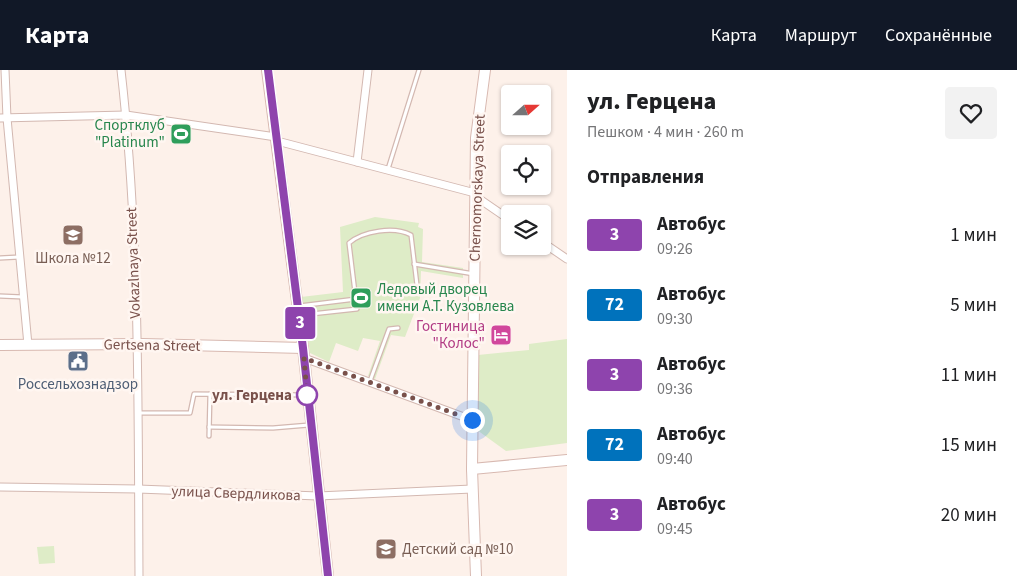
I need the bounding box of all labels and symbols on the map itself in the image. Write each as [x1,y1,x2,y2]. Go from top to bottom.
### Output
north arrow [501,85,551,135]
street label: Chernomorskaya Street [464,114,491,262]
place label: Спортклуб "Platinum" [94,115,165,153]
sports icon: Спортклуб "Platinum" [169,122,193,146]
street label: Vokazlnaya Street [121,207,146,319]
school or university icon: Школа №12 [61,223,85,247]
place label: Школа №12 [35,248,111,269]
place label: Ледовый дворец имени А.Т. Кузовлева [377,279,514,317]
sports icon: Ледовый дворец имени А.Т. Кузовлева [349,286,373,310]
line badge: 3 [284,307,316,339]
place label: Гостиница "Колос" [416,316,485,354]
hotel icon: Гостиница "Колос" [489,323,513,347]
street label: Gertsena Street [103,334,201,357]
public building icon: Россельхознадзор [66,349,90,373]
place label: Россельхознадзор [18,374,138,395]
marker: ул. Герцена [296,384,318,406]
place label: ул. Герцена [212,385,292,406]
your location [460,408,485,433]
street label: улица Свердликова [171,481,301,506]
school or university icon: Детский сад №10 [374,537,398,561]
place label: Детский сад №10 [402,539,513,560]

